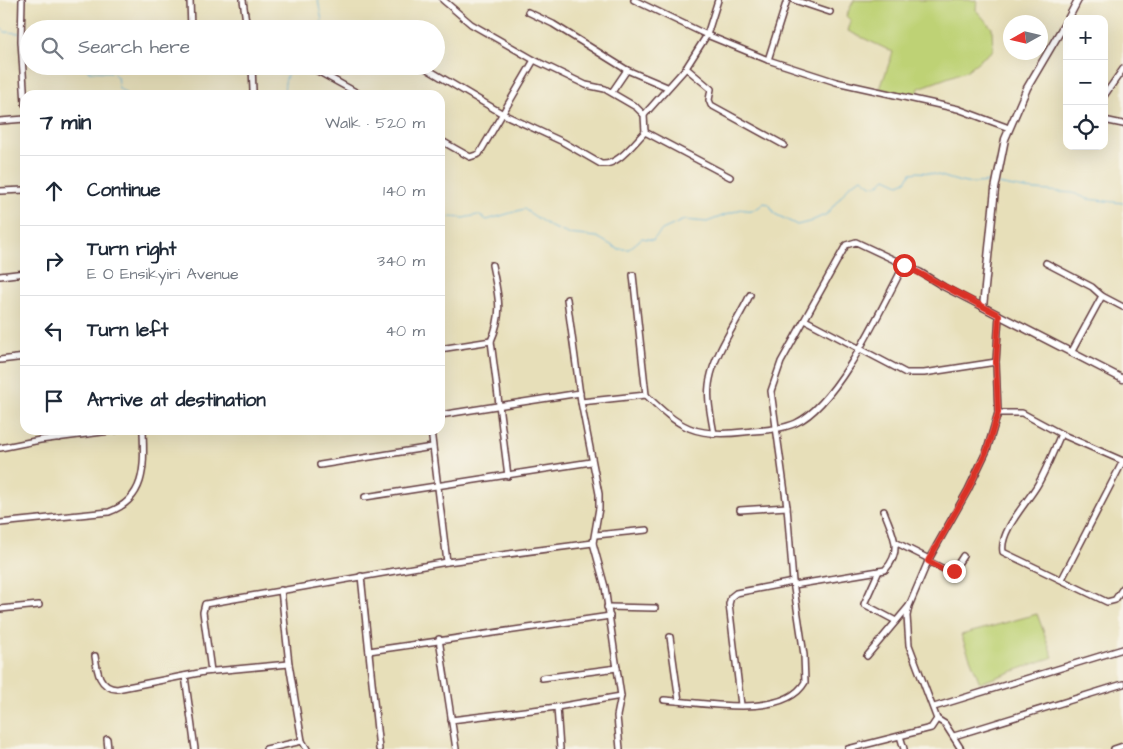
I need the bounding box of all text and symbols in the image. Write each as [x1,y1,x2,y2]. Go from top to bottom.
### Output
north arrow [1003,15,1048,60]
map controls [1063,15,1108,150]
button: + [1063,15,1108,60]
search box [20,20,445,75]
icon: search [38,34,66,62]
text: Search here [78,34,190,61]
button: − [1063,60,1108,105]
button: locate [1063,105,1108,150]
text: 7 min [40,108,91,137]
text: Walk · 520 m [325,112,425,134]
icon: ahead [40,177,68,205]
text: Continue [87,177,161,204]
text: 140 m [383,180,425,202]
text: Turn right [87,236,176,263]
icon: right [40,247,68,275]
text: 340 m [377,250,425,272]
route start [893,254,916,277]
text: E O Ensikyiri Avenue [87,263,239,285]
icon: left [40,317,68,345]
text: Turn left [87,317,168,344]
text: 40 m [385,320,425,342]
icon: arrive [40,387,68,415]
text: Arrive at destination [87,387,266,414]
route end [943,560,966,583]

